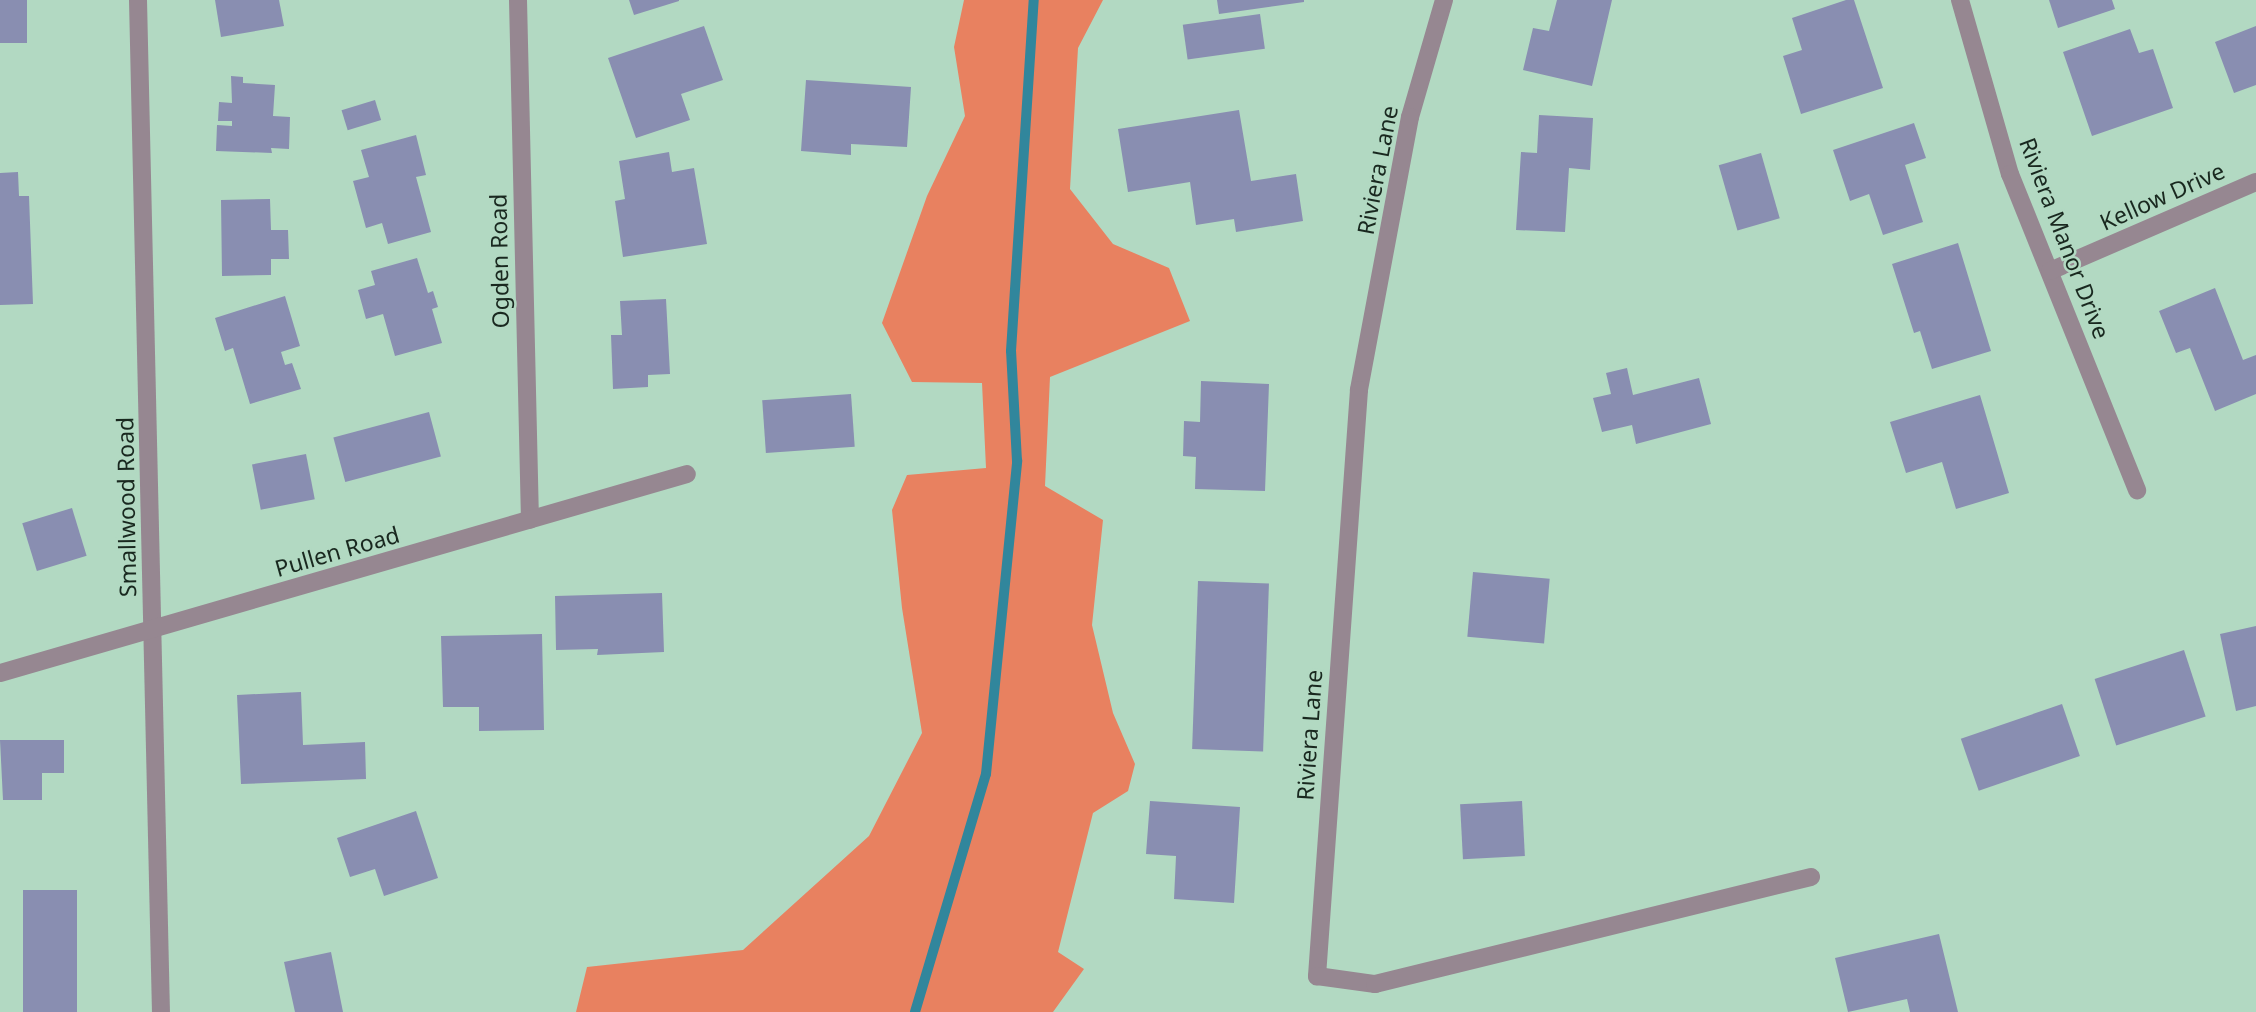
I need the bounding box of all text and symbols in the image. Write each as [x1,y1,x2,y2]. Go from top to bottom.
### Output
street label: Riviera Lane [1351,103,1403,237]
street label: Riviera Manor Drive [2014,134,2116,342]
street label: Kellow Drive [2095,156,2229,236]
street label: Ogden Road [484,193,514,329]
street label: Smallwood Road [111,417,141,597]
street label: Pullen Road [271,520,403,582]
street label: Riviera Lane [1291,669,1327,801]

